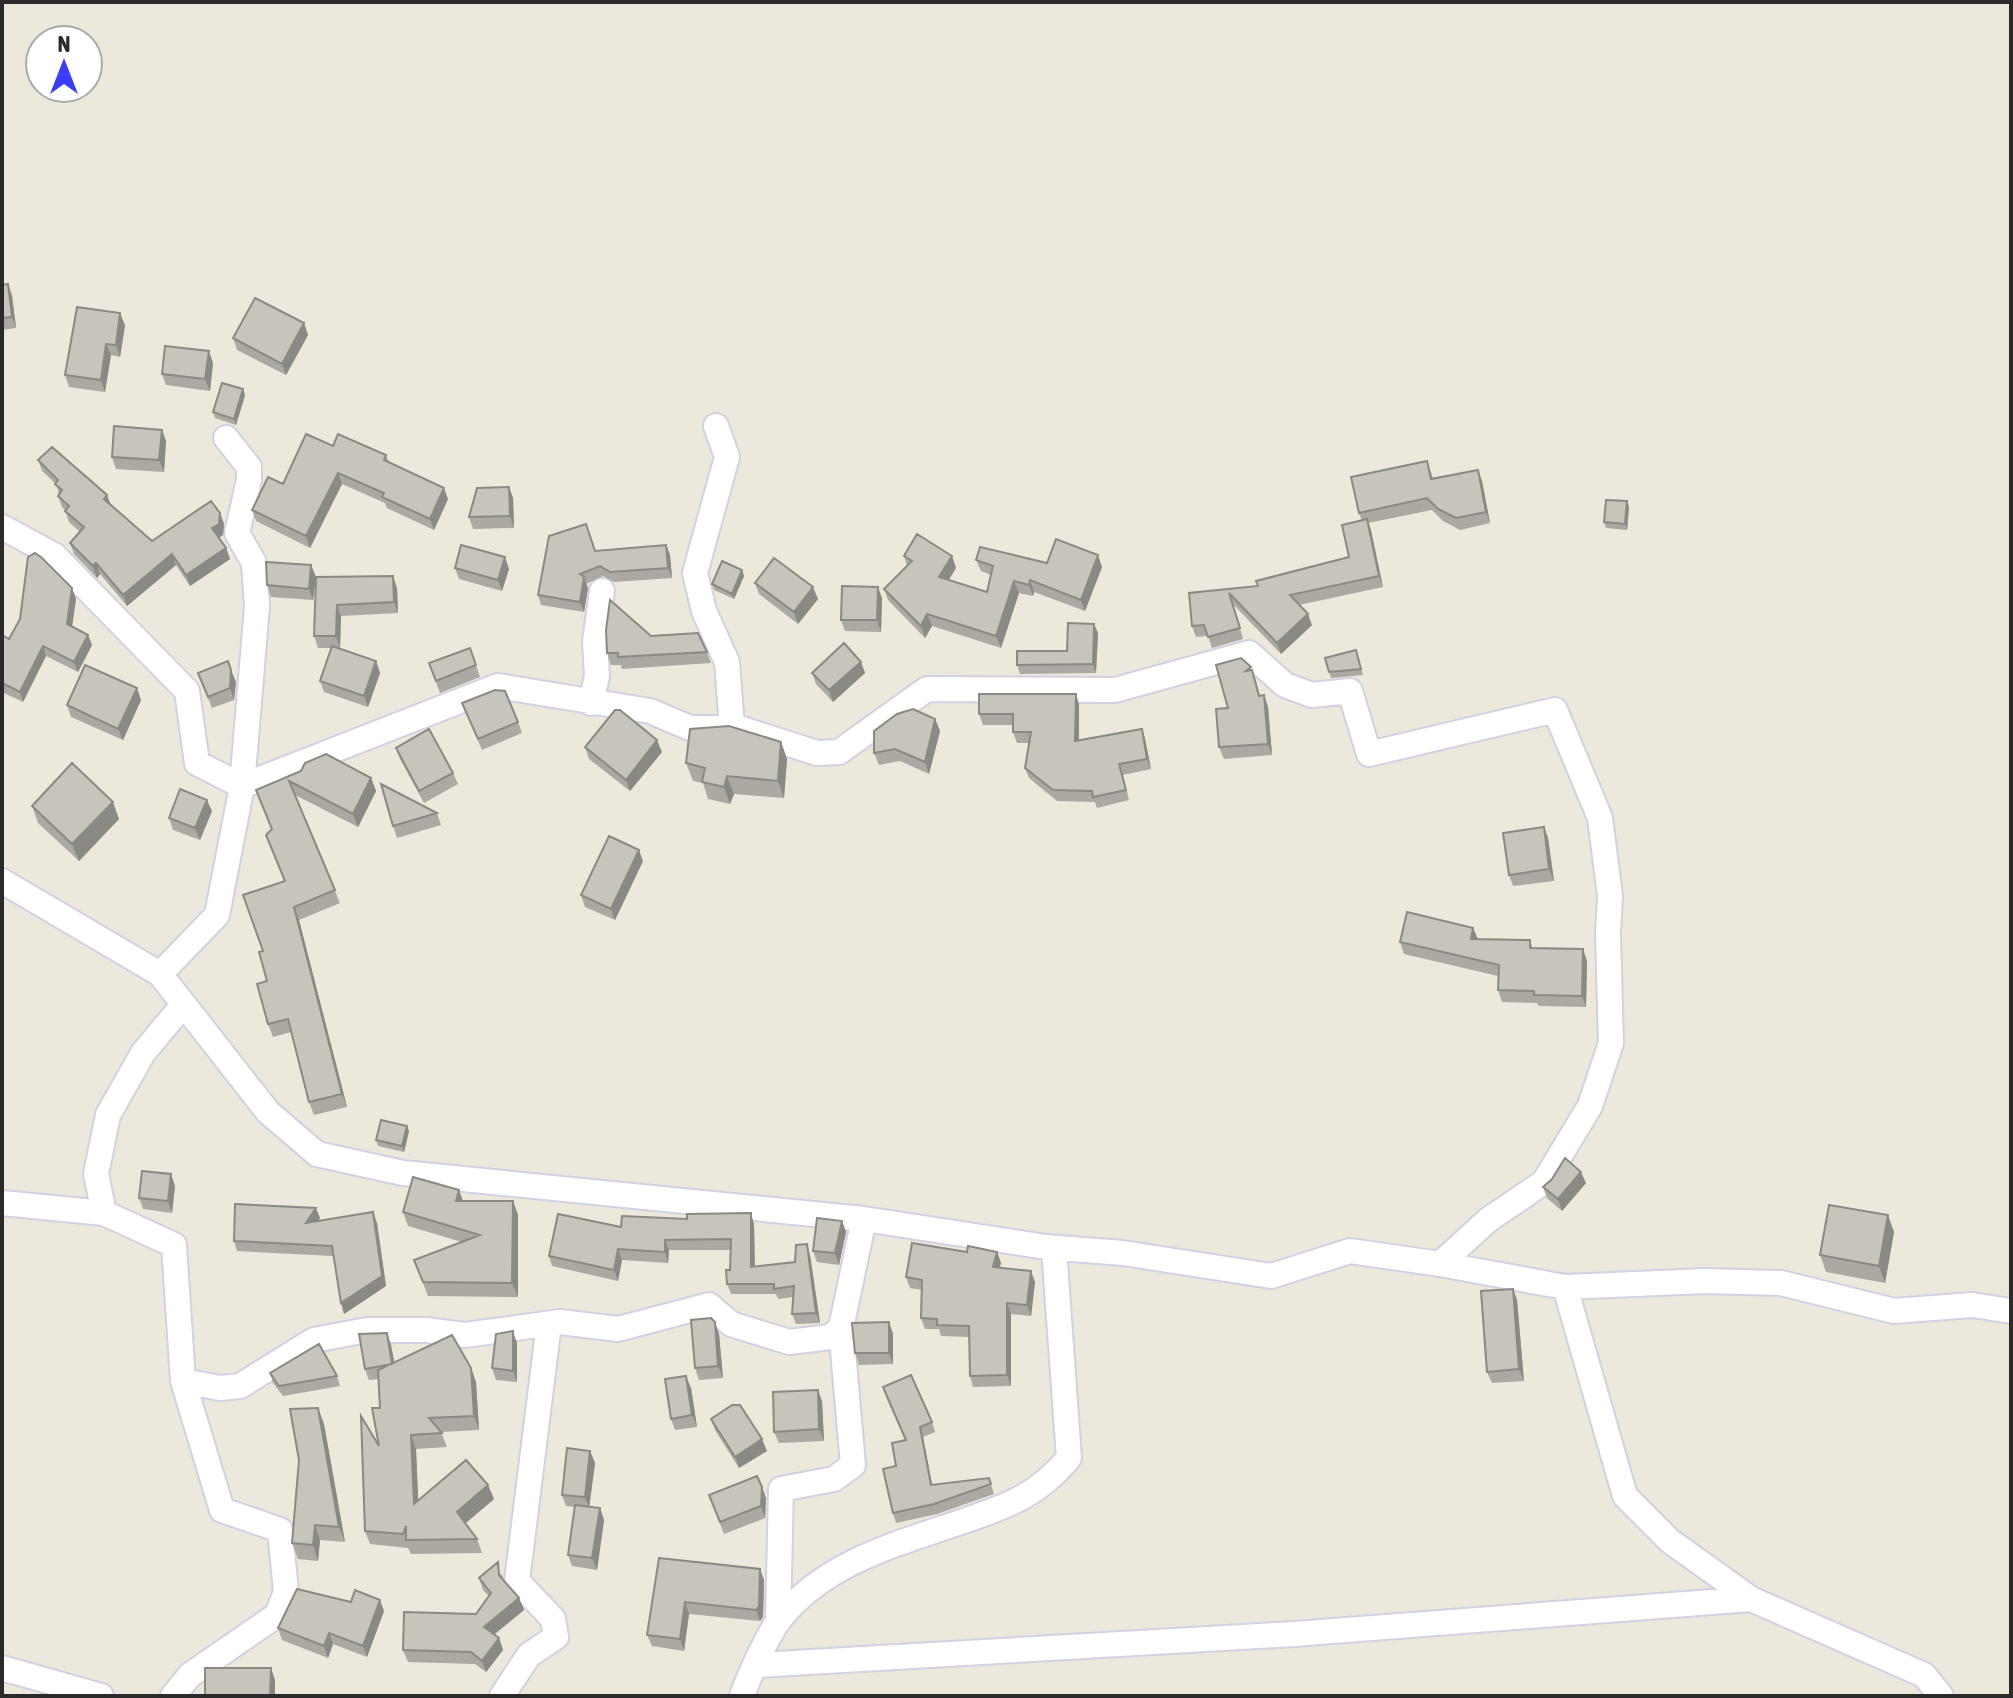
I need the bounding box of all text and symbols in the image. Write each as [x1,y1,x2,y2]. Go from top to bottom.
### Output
north arrow [24,24,104,104]
text: N [58,31,70,57]

